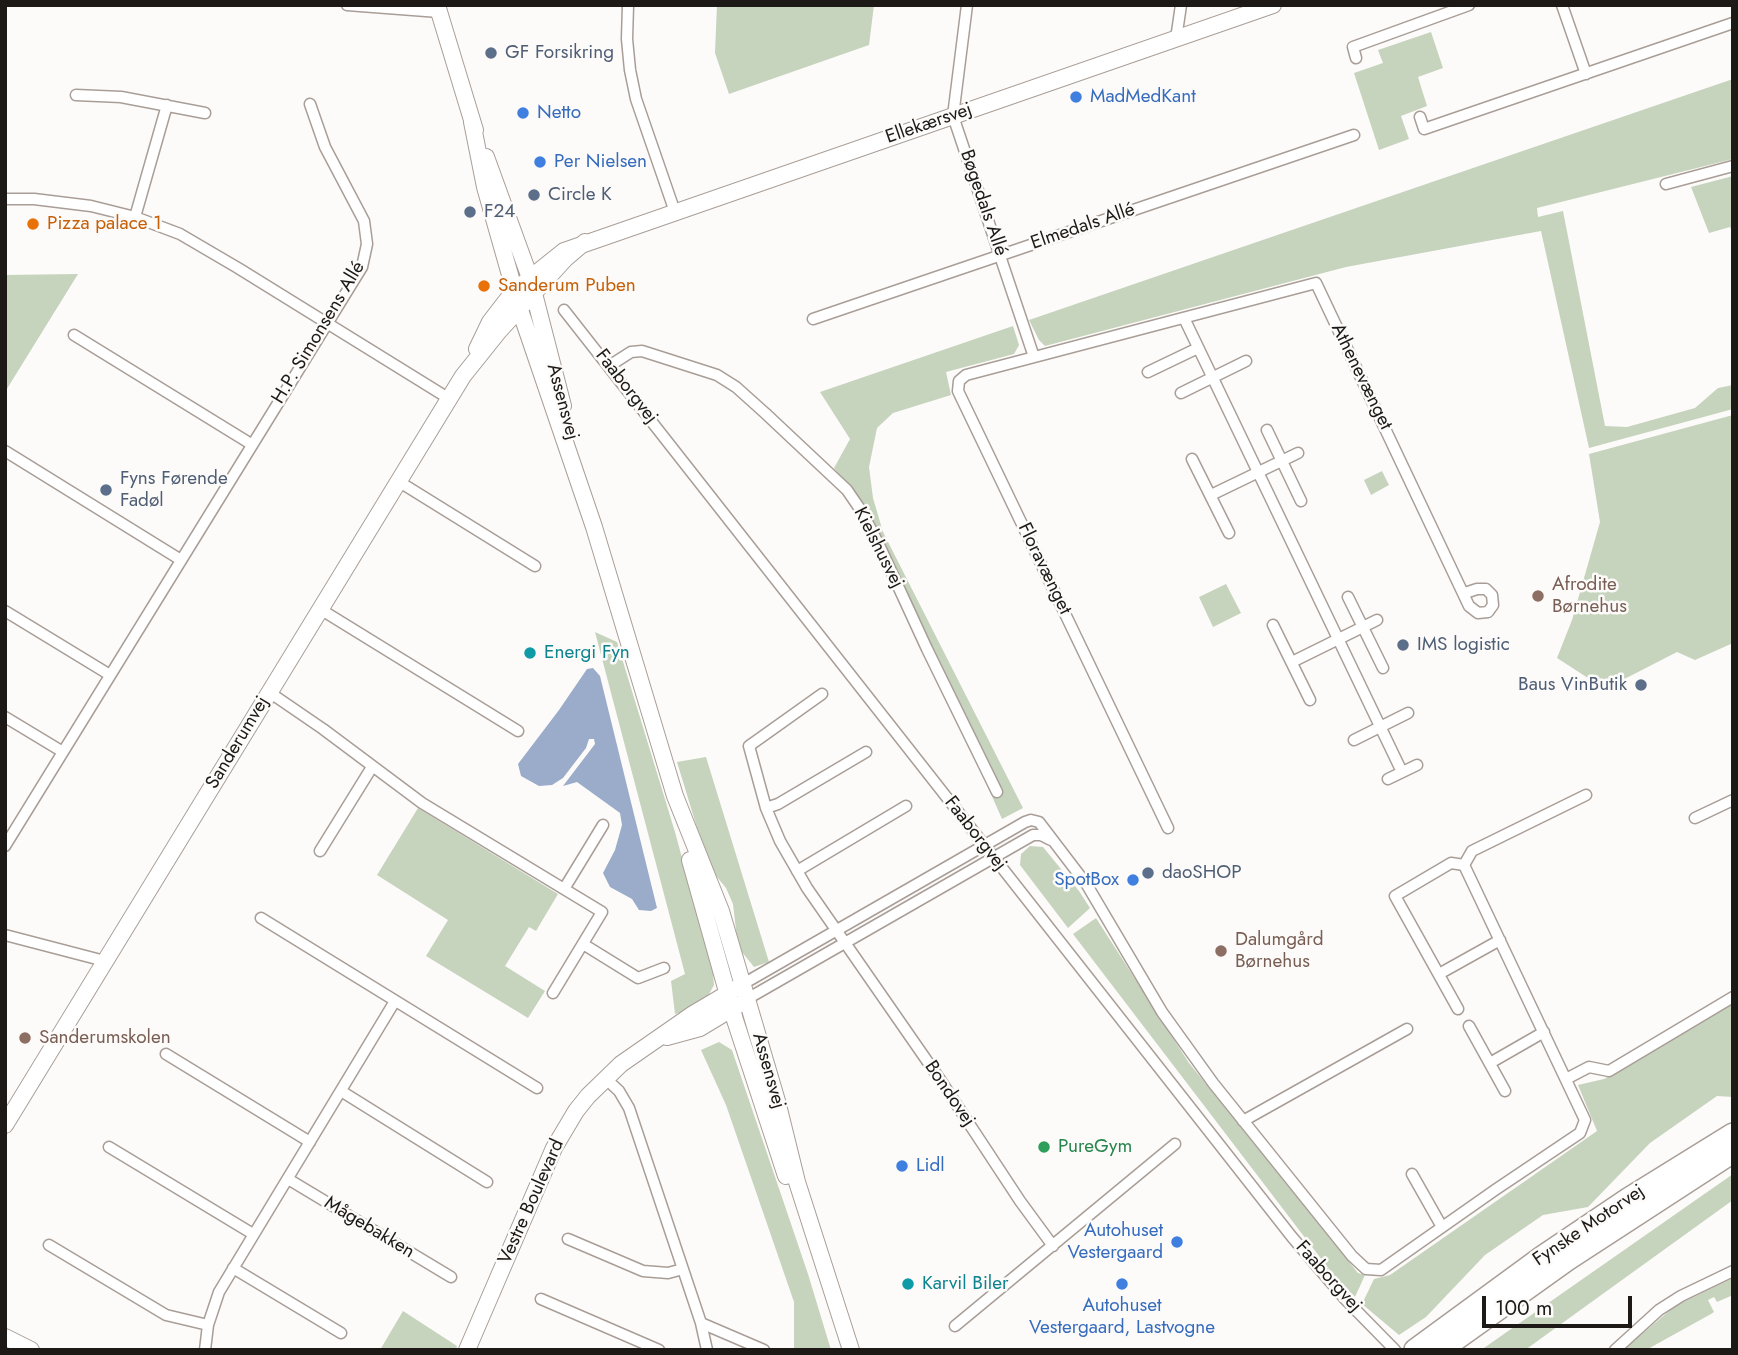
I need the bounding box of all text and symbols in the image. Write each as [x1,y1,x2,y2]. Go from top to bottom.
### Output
place label: GF Forsikring [505,42,614,64]
marker: GF Forsikring [483,45,499,61]
place label: MadMedKant [1090,86,1196,108]
marker: MadMedKant [1068,89,1084,105]
street label: Ellekærsvej [883,99,975,149]
place label: Netto [537,102,581,124]
marker: Netto [515,105,531,121]
street label: Bøgedals Allé [954,147,1012,259]
place label: Per Nielsen [554,151,647,173]
marker: Per Nielsen [532,154,548,170]
place label: Circle K [548,184,612,206]
marker: Circle K [526,187,542,203]
street label: Elmedals Allé [1028,199,1138,255]
place label: F24 [484,201,515,223]
marker: F24 [462,204,478,220]
place label: Pizza palace 1 [47,213,162,235]
marker: Pizza palace 1 [25,216,41,232]
street label: H.P. Simonsens Allé [267,258,371,408]
place label: Sanderum Puben [498,275,636,297]
marker: Sanderum Puben [476,278,492,294]
street label: Athenevænget [1325,320,1397,434]
street label: Faaborgvej [590,345,662,429]
street label: Assensvej [541,361,583,443]
place label: Fyns Førende Fadøl [120,468,228,512]
marker: Fyns Førende Fadøl [98,482,114,498]
street label: Kielshusvej [848,504,908,592]
street label: Floravænget [1012,520,1076,618]
place label: Afrodite Børnehus [1552,574,1627,618]
marker: Afrodite Børnehus [1530,588,1546,604]
place label: IMS logistic [1417,634,1510,656]
marker: IMS logistic [1395,637,1411,653]
place label: Energi Fyn [544,642,630,664]
marker: Energi Fyn [522,645,538,661]
place label: Baus VinButik [1518,674,1627,696]
marker: Baus VinButik [1633,677,1649,693]
street label: Sanderumvej [201,693,275,793]
street label: Faaborgvej [939,792,1011,876]
place label: daoSHOP [1162,862,1242,884]
marker: daoSHOP [1140,865,1156,881]
place label: SpotBox [1054,869,1119,891]
marker: SpotBox [1125,872,1141,888]
place label: Dalumgård Børnehus [1235,929,1324,973]
marker: Dalumgård Børnehus [1213,943,1229,959]
place label: Sanderumskolen [39,1027,171,1049]
marker: Sanderumskolen [17,1030,33,1046]
street label: Assensvej [746,1030,790,1112]
street label: Bondovej [919,1057,979,1131]
street label: Vestre Boulevard [494,1136,570,1268]
place label: PureGym [1058,1136,1132,1158]
marker: PureGym [1036,1139,1052,1155]
place label: Lidl [916,1155,945,1177]
marker: Lidl [894,1158,910,1174]
street label: Fynske Motorvej [1529,1180,1649,1272]
street label: Mågebakken [320,1192,418,1264]
place label: Autohuset Vestergaard [1068,1220,1163,1264]
marker: Autohuset Vestergaard [1169,1234,1185,1250]
street label: Faaborgvej [1290,1237,1366,1317]
place label: Karvil Biler [922,1273,1009,1295]
marker: Karvil Biler [900,1276,916,1292]
marker: Autohuset Vestergaard, Lastvogne [1114,1276,1130,1292]
scale bar [1486,1282,1636,1326]
text: 100 m [1495,1293,1552,1323]
place label: Autohuset Vestergaard, Lastvogne [1029,1295,1215,1339]

